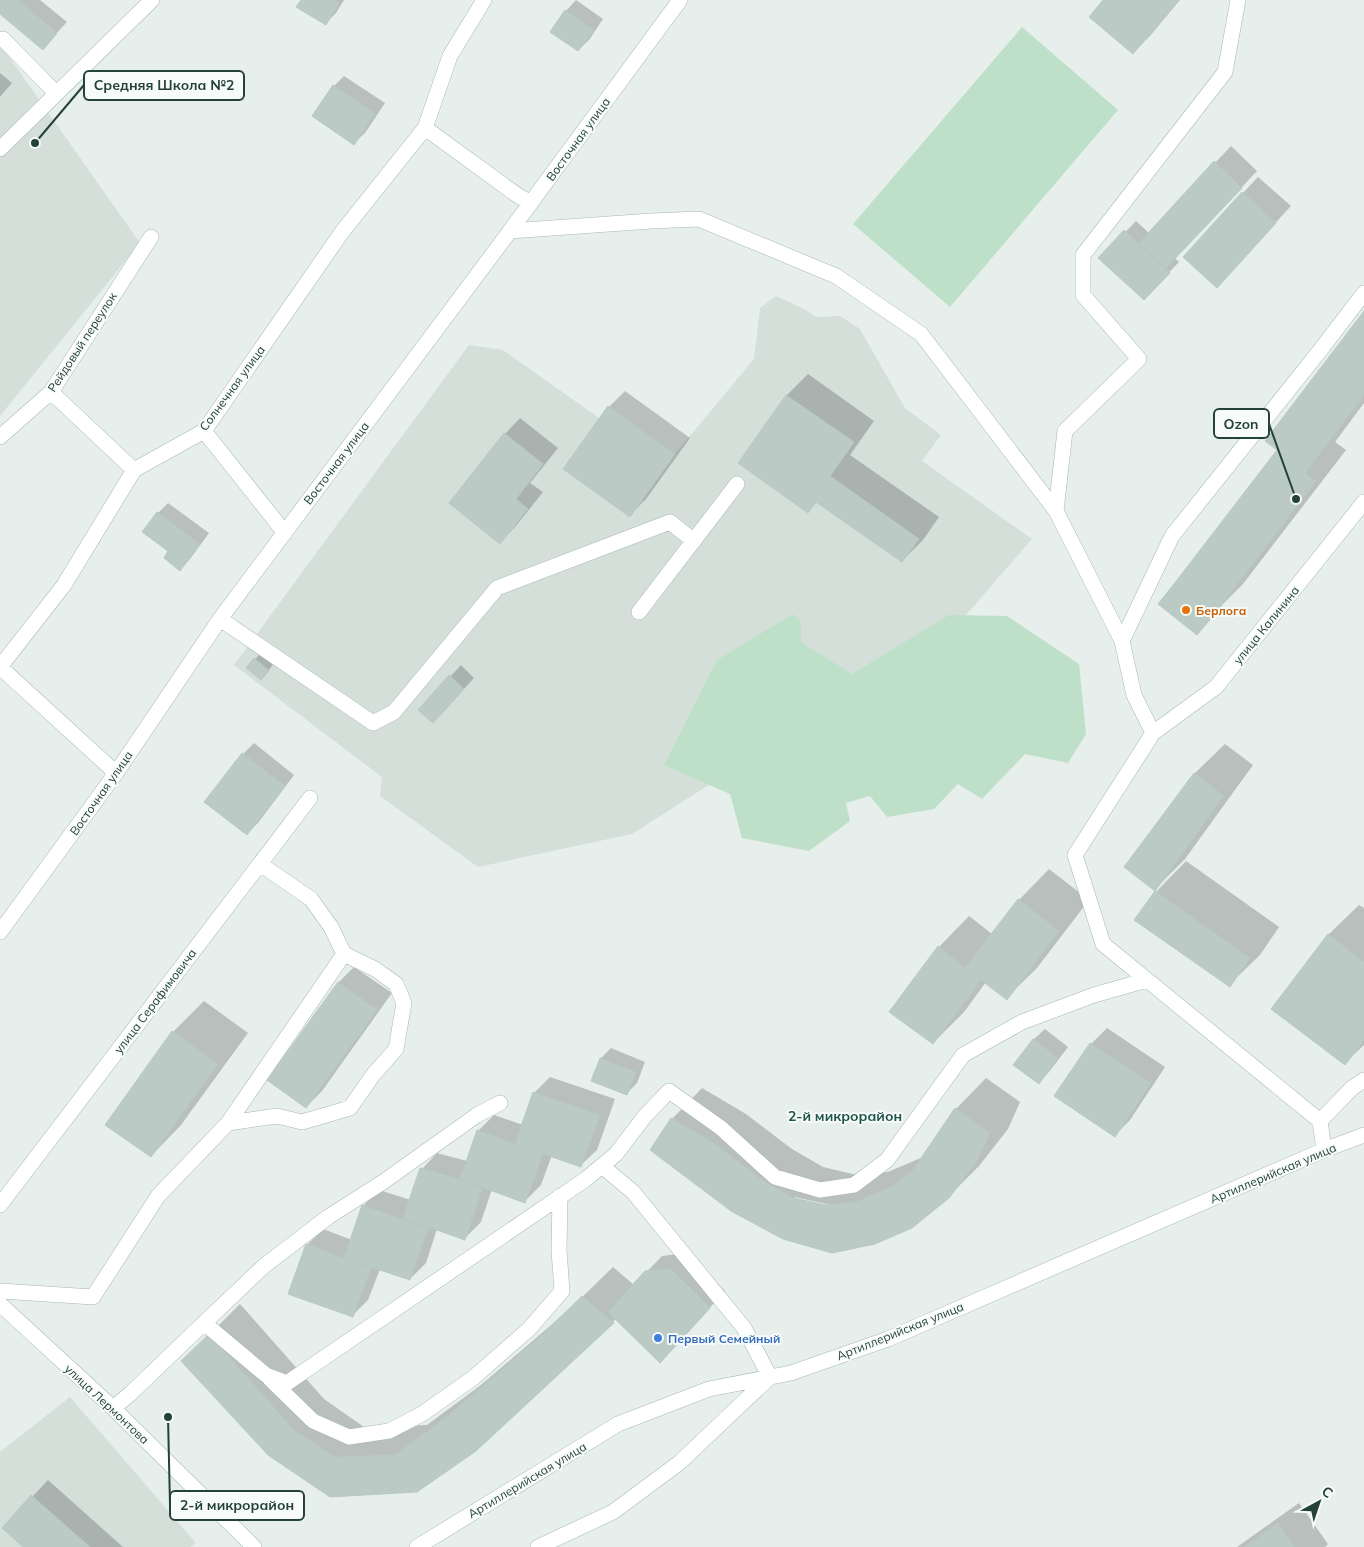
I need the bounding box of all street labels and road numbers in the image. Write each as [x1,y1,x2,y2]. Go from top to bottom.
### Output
street label: Восточная улица [543,94,613,184]
street label: Рейдовый переулок [44,289,120,395]
street label: Солнечная улица [196,342,268,434]
street label: Восточная улица [300,419,372,507]
street label: улица Калинина [1230,583,1302,667]
street label: Восточная улица [66,748,136,838]
street label: улица Серафимовича [111,946,199,1056]
street label: Артиллерийская улица [1208,1140,1338,1206]
street label: Артиллерийская улица [834,1299,966,1363]
street label: улица Лермонтова [62,1361,152,1447]
street label: Артиллерийская улица [465,1439,589,1521]

